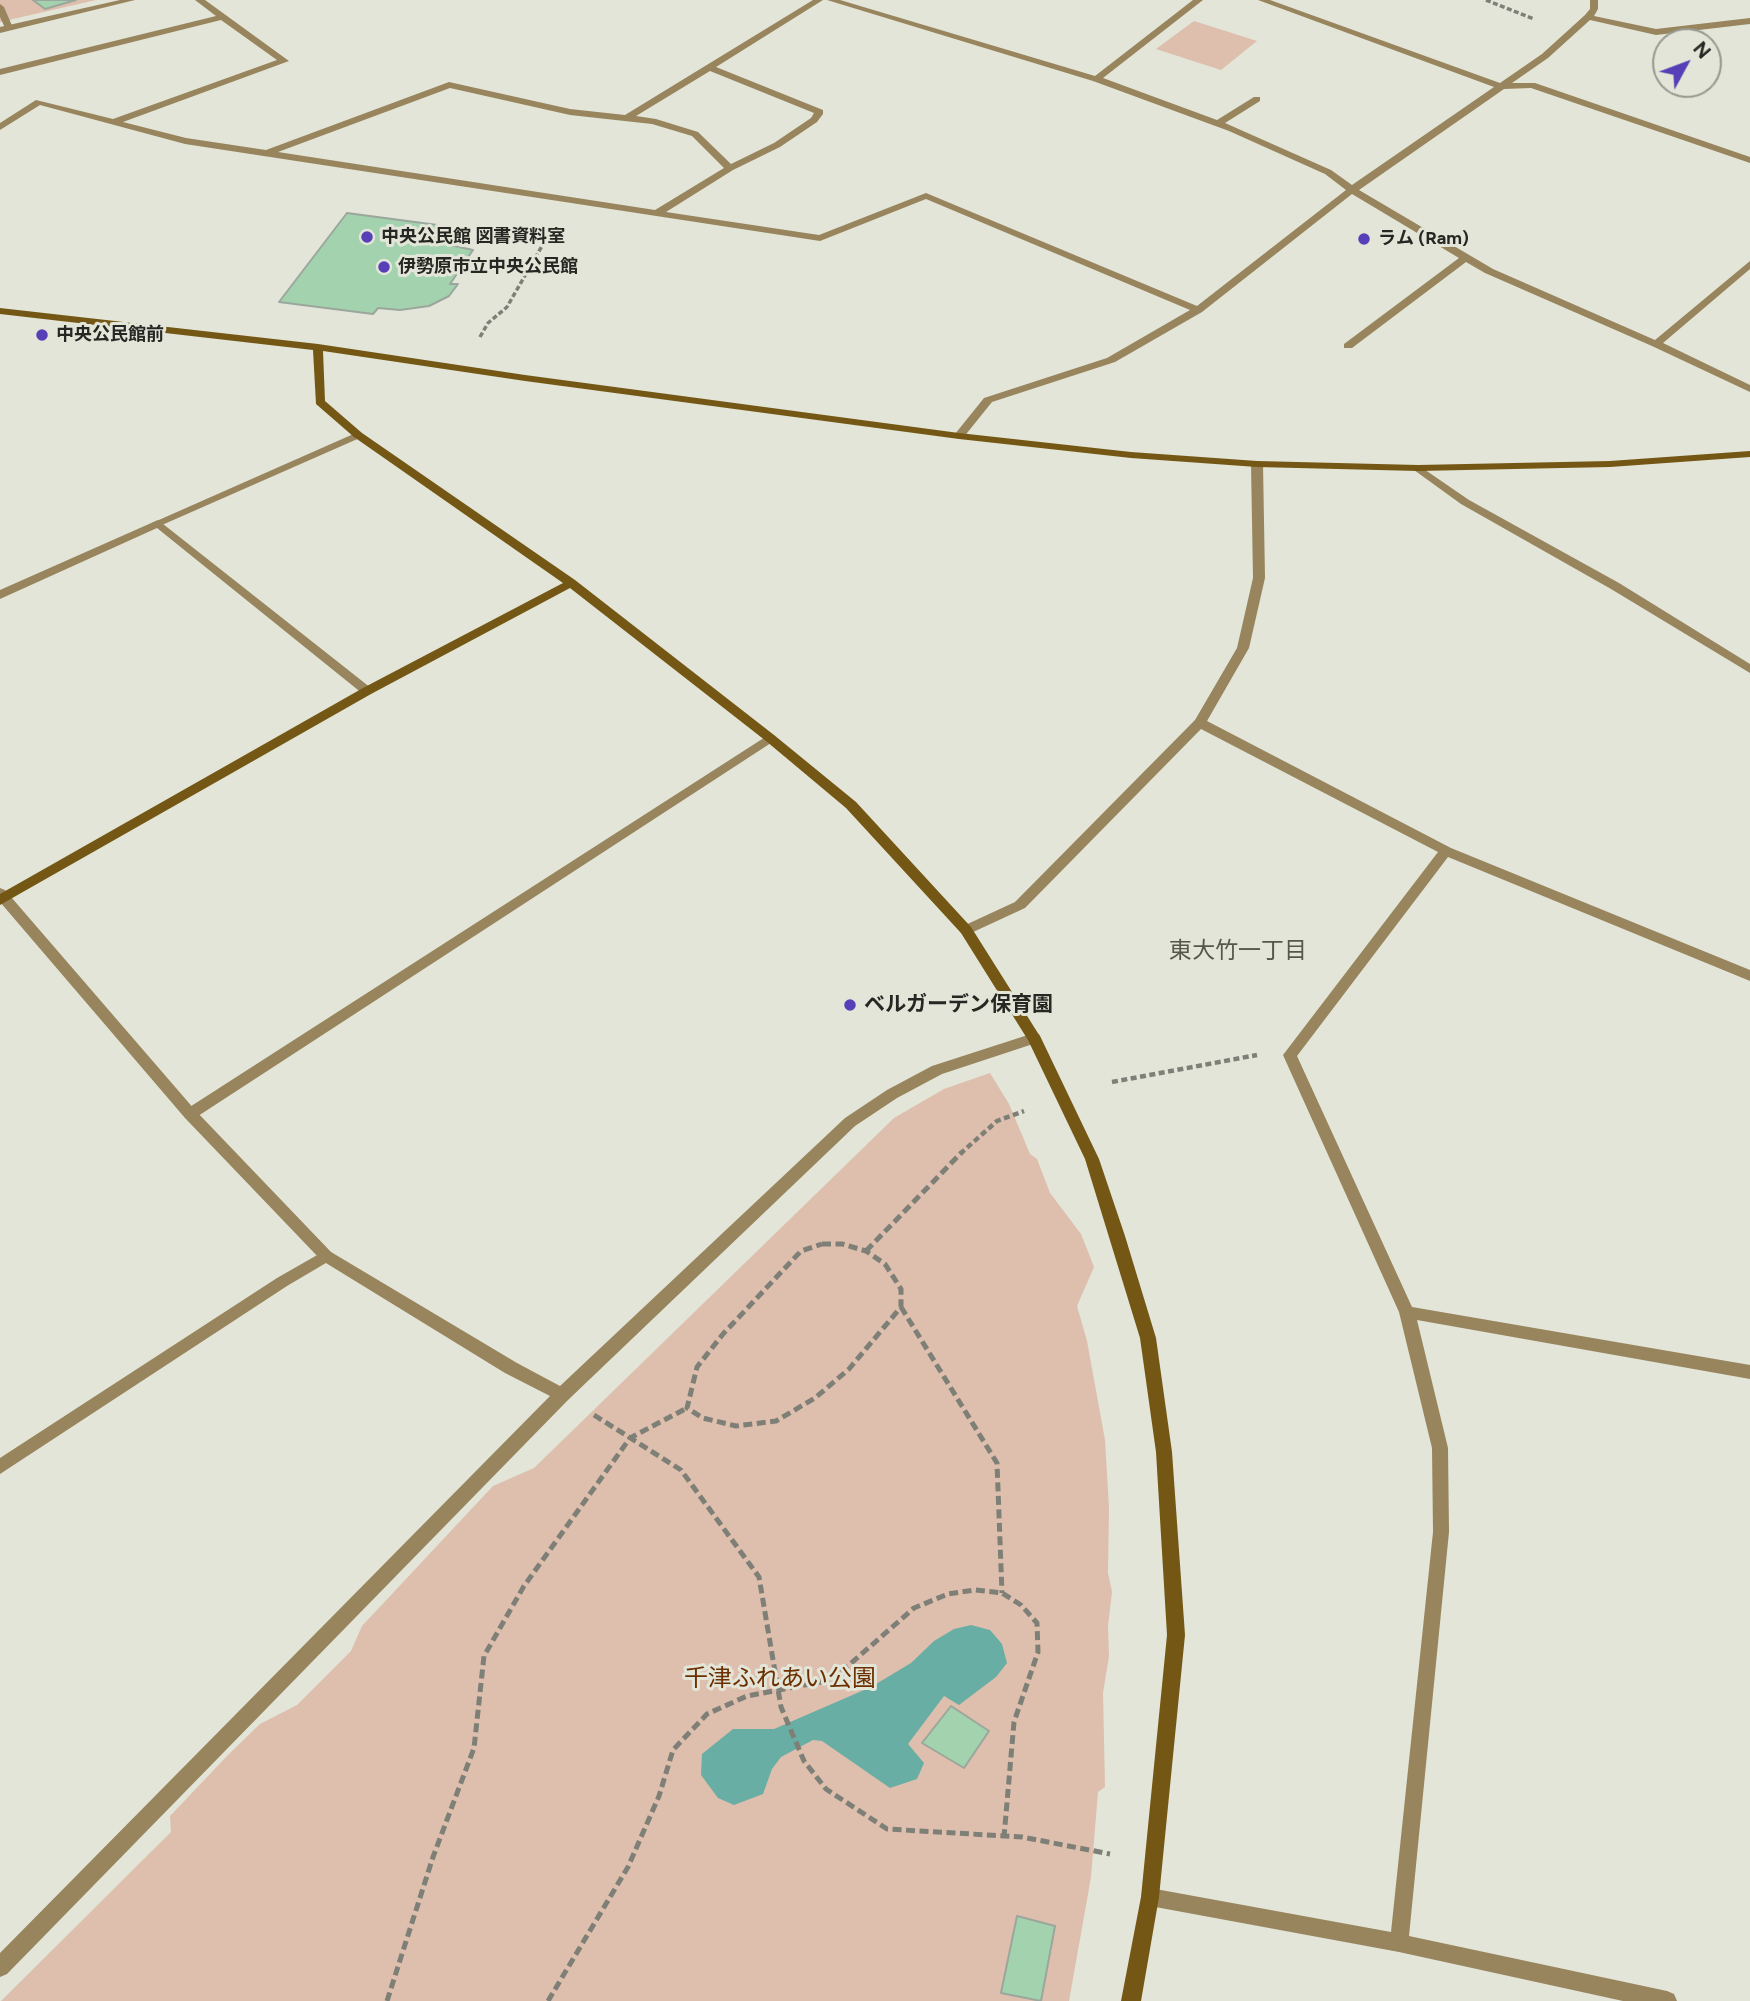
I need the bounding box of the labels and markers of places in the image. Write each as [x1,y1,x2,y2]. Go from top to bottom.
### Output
place label: 中央公民館 図書資料室 [381,226,565,248]
place label: ラム (Ram) [1378,228,1469,250]
marker: 中央公民館 図書資料室 [359,229,375,245]
marker: ラム (Ram) [1356,231,1372,247]
place label: 伊勢原市立中央公民館 [398,256,578,278]
marker: 伊勢原市立中央公民館 [376,259,392,275]
place label: 中央公民館前 [56,324,164,346]
marker: 中央公民館前 [34,327,50,343]
place label: ベルガーデン保育園 [864,992,1053,1018]
marker: ベルガーデン保育園 [842,997,858,1013]

